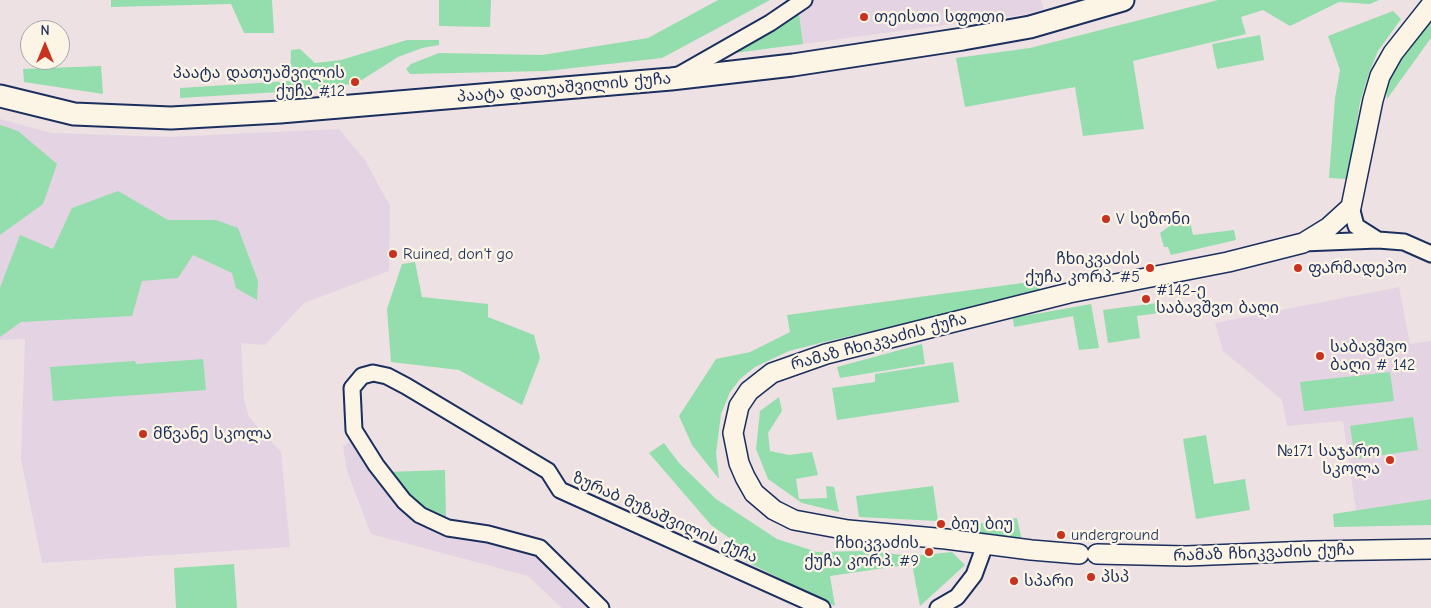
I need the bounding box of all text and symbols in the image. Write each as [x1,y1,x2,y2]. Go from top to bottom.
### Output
place label: თეისთი სფოთი [874,7,1004,27]
marker: თეისთი სფოთი [858,11,870,23]
north arrow [20,20,70,70]
text: N [40,22,50,39]
place label: პაატა დათუაშვილის ქუჩა #12 [173,63,345,101]
street label: პაატა დათუაშვილის ქუჩა [456,69,672,107]
marker: პაატა დათუაშვილის ქუჩა #12 [349,76,361,88]
place label: V სეზონი [1116,209,1190,229]
marker: V სეზონი [1100,213,1112,225]
place label: Ruined, don't go [403,244,513,264]
marker: Ruined, don't go [387,248,399,260]
place label: ჩხიკვაძის ქუჩა კორპ. #5 [1025,249,1140,287]
place label: ფარმადეპო [1308,258,1407,278]
marker: ჩხიკვაძის ქუჩა კორპ. #5 [1144,262,1156,274]
marker: ფარმადეპო [1292,262,1304,274]
place label: #142-ე საბავშვო ბაღი [1156,280,1279,318]
marker: #142-ე საბავშვო ბაღი [1140,293,1152,305]
street label: რამაზ ჩხიკვაძის ქუჩა [789,309,969,375]
place label: საბავშვო ბაღი # 142 [1330,337,1415,375]
marker: საბავშვო ბაღი # 142 [1314,350,1326,362]
place label: მწვანე სკოლა [153,424,272,444]
marker: მწვანე სკოლა [137,428,149,440]
place label: №171 საჯარო სკოლა [1277,441,1380,479]
marker: №171 საჯარო სკოლა [1384,454,1396,466]
street label: ზურაბ მუზაშვილის ქუჩა [569,468,761,568]
place label: ბიუ ბიუ [951,514,1013,534]
marker: ბიუ ბიუ [935,518,947,530]
place label: underground [1071,525,1159,545]
marker: underground [1055,529,1067,541]
place label: ჩხიკვაძის ქუჩა კორპ. #9 [804,533,919,571]
street label: რამაზ ჩხიკვაძის ქუჩა [1173,540,1355,566]
marker: ჩხიკვაძის ქუჩა კორპ. #9 [923,546,935,558]
place label: პსპ [1101,567,1129,587]
place label: სპარი [1024,571,1074,591]
marker: პსპ [1085,571,1097,583]
marker: სპარი [1008,575,1020,587]

